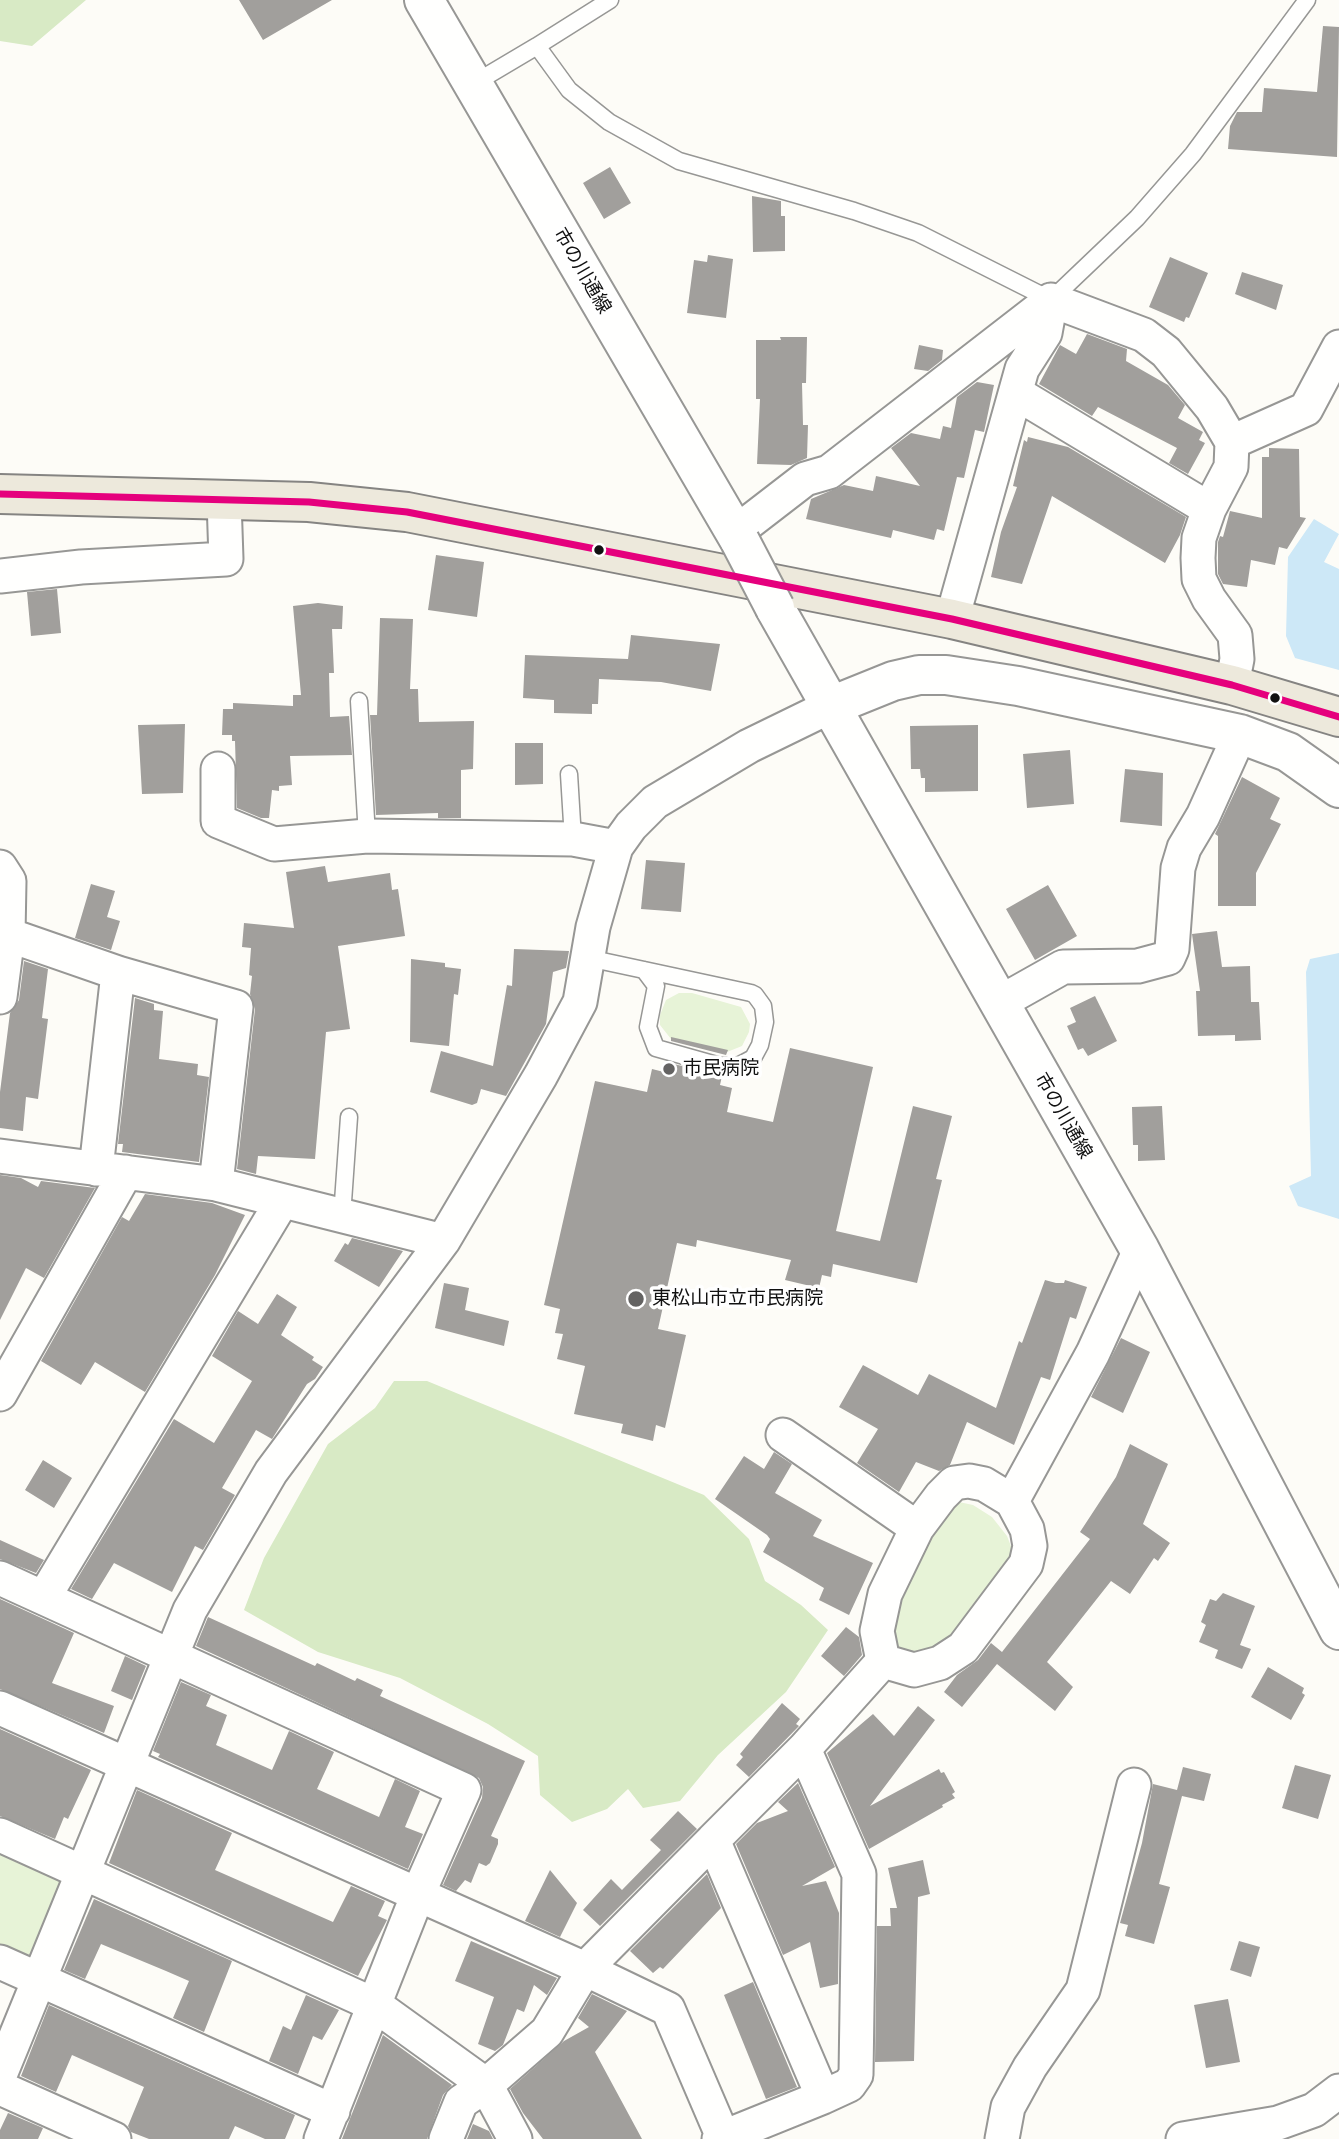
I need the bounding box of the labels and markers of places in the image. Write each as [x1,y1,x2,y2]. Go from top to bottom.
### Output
unlabelled marker [592,543,606,557]
unlabelled marker [1268,691,1282,705]
place label: 市民病院 [683,1058,759,1080]
marker: 市民病院 [661,1061,677,1077]
place label: 東松山市立市民病院 [652,1288,823,1310]
marker: 東松山市立市民病院 [626,1289,646,1309]

